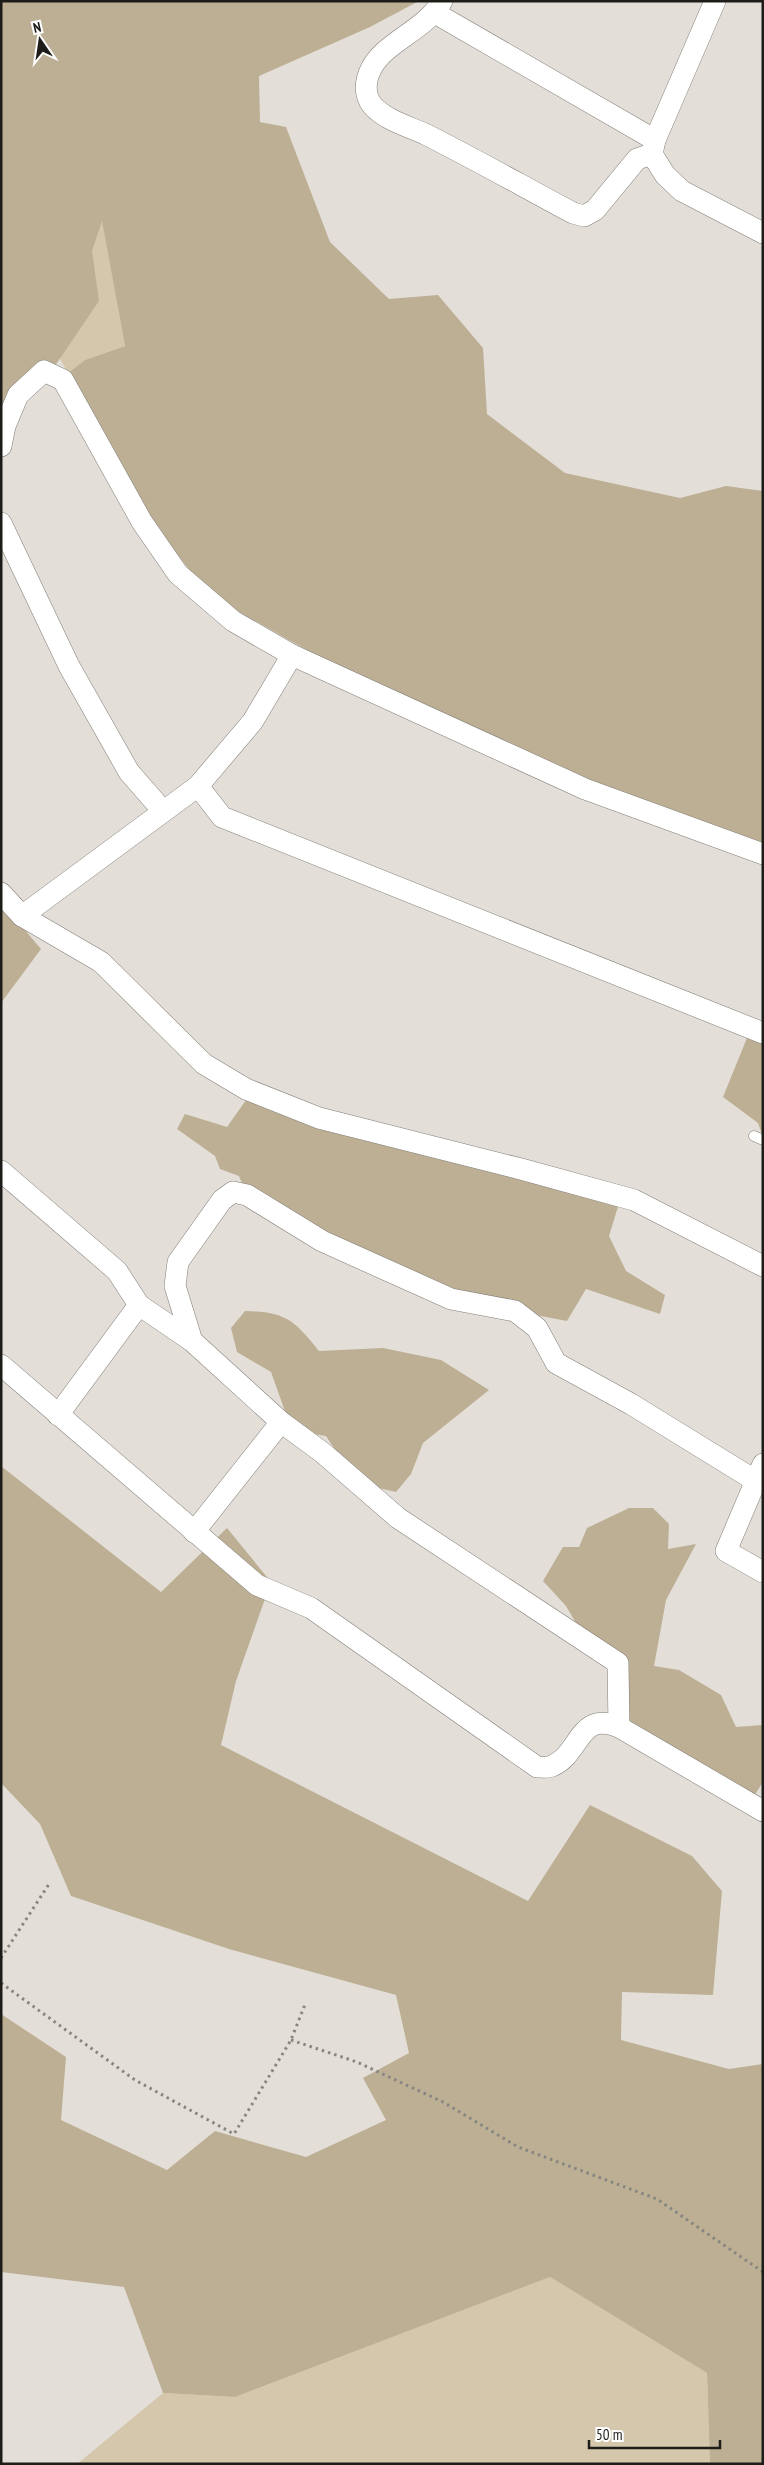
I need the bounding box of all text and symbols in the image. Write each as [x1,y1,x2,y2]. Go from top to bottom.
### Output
north arrow [15,15,65,65]
text: N [31,18,43,37]
scale bar [589,2418,720,2450]
text: 50 m [596,2425,622,2444]

